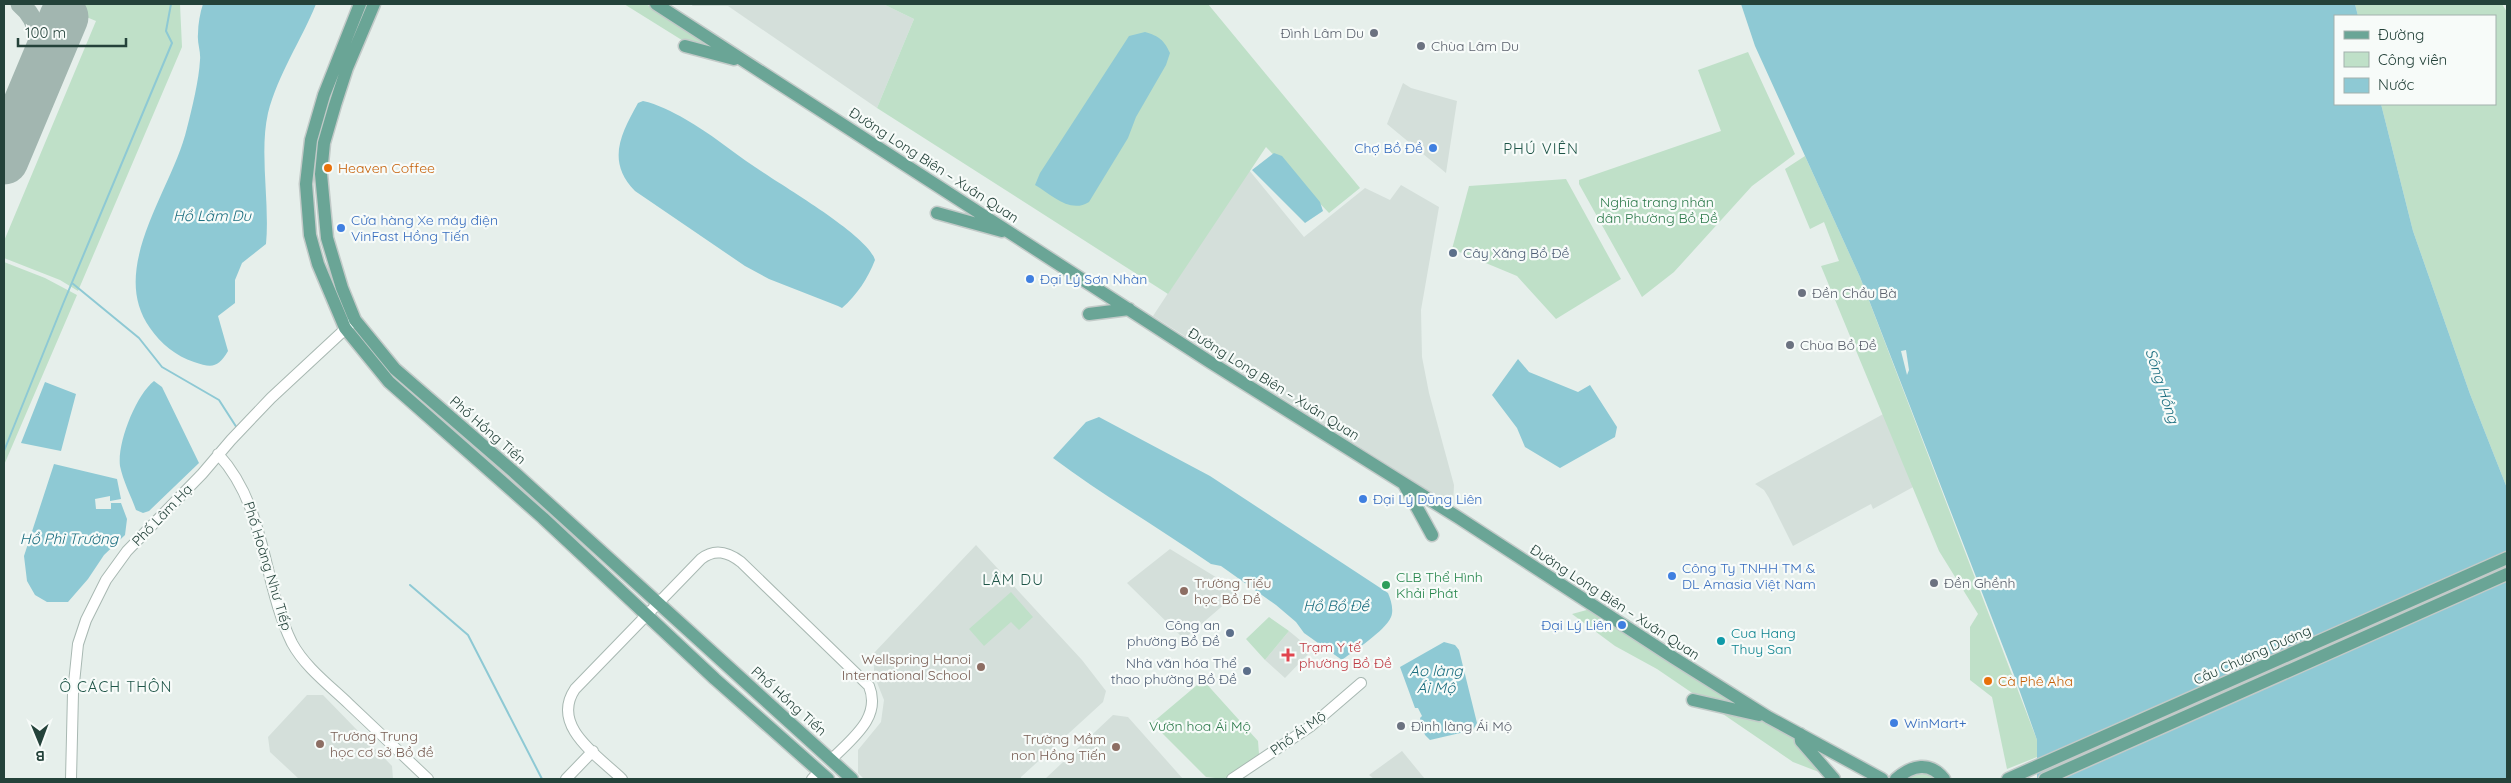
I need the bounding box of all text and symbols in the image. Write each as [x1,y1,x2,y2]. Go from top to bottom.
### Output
scale bar [18,15,125,47]
legend [2334,15,2496,105]
text: 100 m [25,23,66,42]
place label: Đình Lâm Du [1281,24,1364,42]
text: Đường [2378,25,2424,44]
marker: Đình Lâm Du [1368,27,1380,39]
place label: Chùa Lâm Du [1431,37,1519,55]
marker: Chùa Lâm Du [1415,40,1427,52]
text: Công viên [2378,50,2447,69]
text: Nước [2378,75,2415,94]
street label: Đường Long Biên – Xuân Quan [846,103,1022,227]
place label: Chợ Bồ Đề [1354,139,1423,157]
district label: PHÚ VIÊN [1503,139,1579,158]
marker: Chợ Bồ Đề [1427,142,1439,154]
place label: Heaven Coffee [338,159,435,177]
marker: Heaven Coffee [322,162,334,174]
park label: Nghĩa trang nhân dân Phường Bồ Đề [1596,193,1718,227]
water label: Hồ Lâm Du [173,206,253,225]
place label: Cửa hàng Xe máy điện VinFast Hồng Tiến [351,211,498,245]
marker: Cửa hàng Xe máy điện VinFast Hồng Tiến [335,222,347,234]
place label: Cây Xăng Bồ Đề [1463,244,1569,262]
marker: Cây Xăng Bồ Đề [1447,247,1459,259]
place label: Đại Lý Sơn Nhàn [1040,270,1147,288]
marker: Đại Lý Sơn Nhàn [1024,273,1036,285]
place label: Đền Chầu Bà [1812,284,1897,302]
marker: Đền Chầu Bà [1796,287,1808,299]
street label: Đường Long Biên – Xuân Quan [1185,324,1363,444]
place label: Chùa Bồ Đề [1800,336,1877,354]
marker: Chùa Bồ Đề [1784,339,1796,351]
water label: Sông Hồng [2141,346,2184,427]
street label: Phố Hồng Tiến [446,392,530,468]
street label: Phố Lâm Hạ [128,480,196,550]
place label: Đại Lý Dũng Liên [1373,490,1482,508]
marker: Đại Lý Dũng Liên [1357,493,1369,505]
street label: Phố Hoàng Như Tiếp [240,499,296,633]
water label: Hồ Phi Trường [20,529,120,548]
street label: Đường Long Biên – Xuân Quan [1527,540,1703,664]
place label: Công Ty TNHH TM & DL Amasia Việt Nam [1682,559,1816,593]
place label: CLB Thể Hình Khải Phát [1396,568,1483,602]
district label: LÂM DU [982,570,1044,589]
marker: Công Ty TNHH TM & DL Amasia Việt Nam [1666,570,1678,582]
place label: Trường Tiểu học Bồ Đề [1194,574,1271,608]
place label: Đền Ghềnh [1944,574,2016,592]
marker: Đền Ghềnh [1928,577,1940,589]
marker: CLB Thể Hình Khải Phát [1380,579,1392,591]
marker: Trường Tiểu học Bồ Đề [1178,585,1190,597]
water label: Hồ Bồ Đề [1303,596,1370,615]
place label: Công an phường Bồ Đề [1127,616,1220,650]
place label: Đại Lý Liên [1541,616,1612,634]
marker: Đại Lý Liên [1616,619,1628,631]
street label: Cầu Chương Dương [2190,621,2314,689]
place label: Cua Hang Thuy San [1731,624,1796,658]
marker: Công an phường Bồ Đề [1224,627,1236,639]
marker: Cua Hang Thuy San [1715,635,1727,647]
place label: Trạm Y tế phường Bồ Đề [1299,638,1392,672]
marker: Trạm Y tế phường Bồ Đề [1281,648,1295,662]
place label: Wellspring Hanoi International School [842,650,971,684]
place label: Nhà văn hóa Thể thao phường Bồ Đề [1111,654,1237,688]
marker: Wellspring Hanoi International School [975,661,987,673]
water label: Ao làng Ái Mộ [1409,661,1464,697]
street label: Phố Hồng Tiến [748,662,830,740]
marker: Nhà văn hóa Thể thao phường Bồ Đề [1241,665,1253,677]
place label: Cà Phê Aha [1998,672,2073,690]
marker: Cà Phê Aha [1982,675,1994,687]
district label: Ô CÁCH THÔN [59,677,173,696]
street label: Phố Ái Mộ [1267,707,1329,759]
place label: WinMart+ [1904,714,1967,732]
park label: Vườn hoa Ái Mộ [1149,717,1251,735]
place label: Đình làng Ái Mộ [1411,717,1512,735]
marker: WinMart+ [1888,717,1900,729]
north arrow [15,718,65,768]
marker: Đình làng Ái Mộ [1395,720,1407,732]
place label: Trường Trung học cơ sở Bồ đề [330,727,434,761]
place label: Trường Mầm non Hồng Tiến [1011,730,1106,764]
marker: Trường Trung học cơ sở Bồ đề [314,738,326,750]
marker: Trường Mầm non Hồng Tiến [1110,741,1122,753]
text: B [35,747,45,765]

